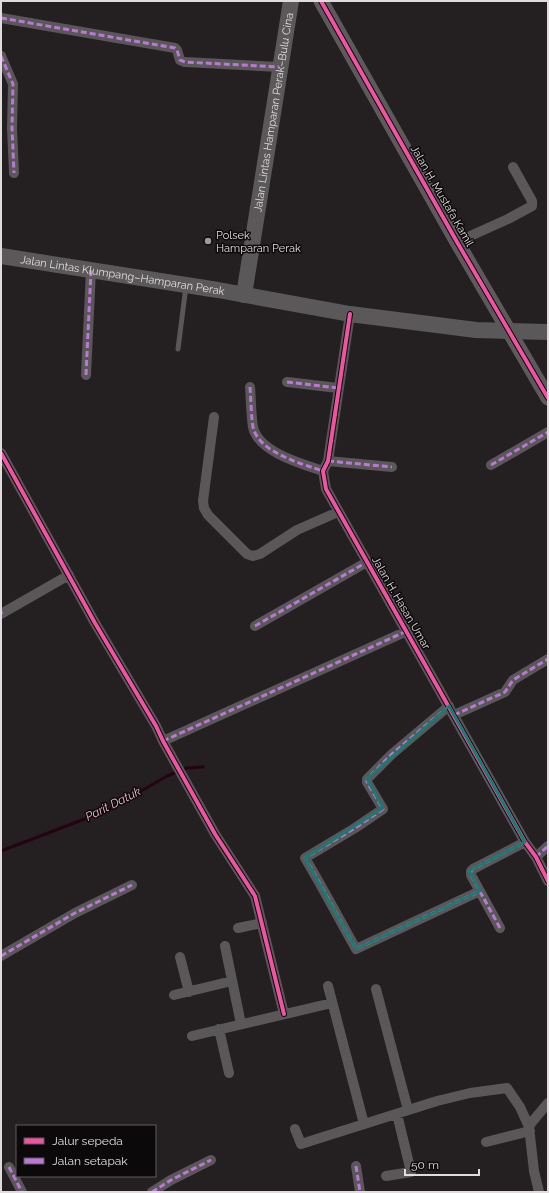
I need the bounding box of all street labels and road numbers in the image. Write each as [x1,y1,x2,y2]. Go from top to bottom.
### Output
street label: Jalan Lintas Hamparan Perak–Bulu Cina [251,12,296,213]
street label: Jalan H. Mustafa Kamil [408,143,476,249]
street label: Jalan Lintas Klumpang–Hamparan Perak [20,253,226,298]
street label: Jalan H. Hasan Umar [369,554,433,652]

